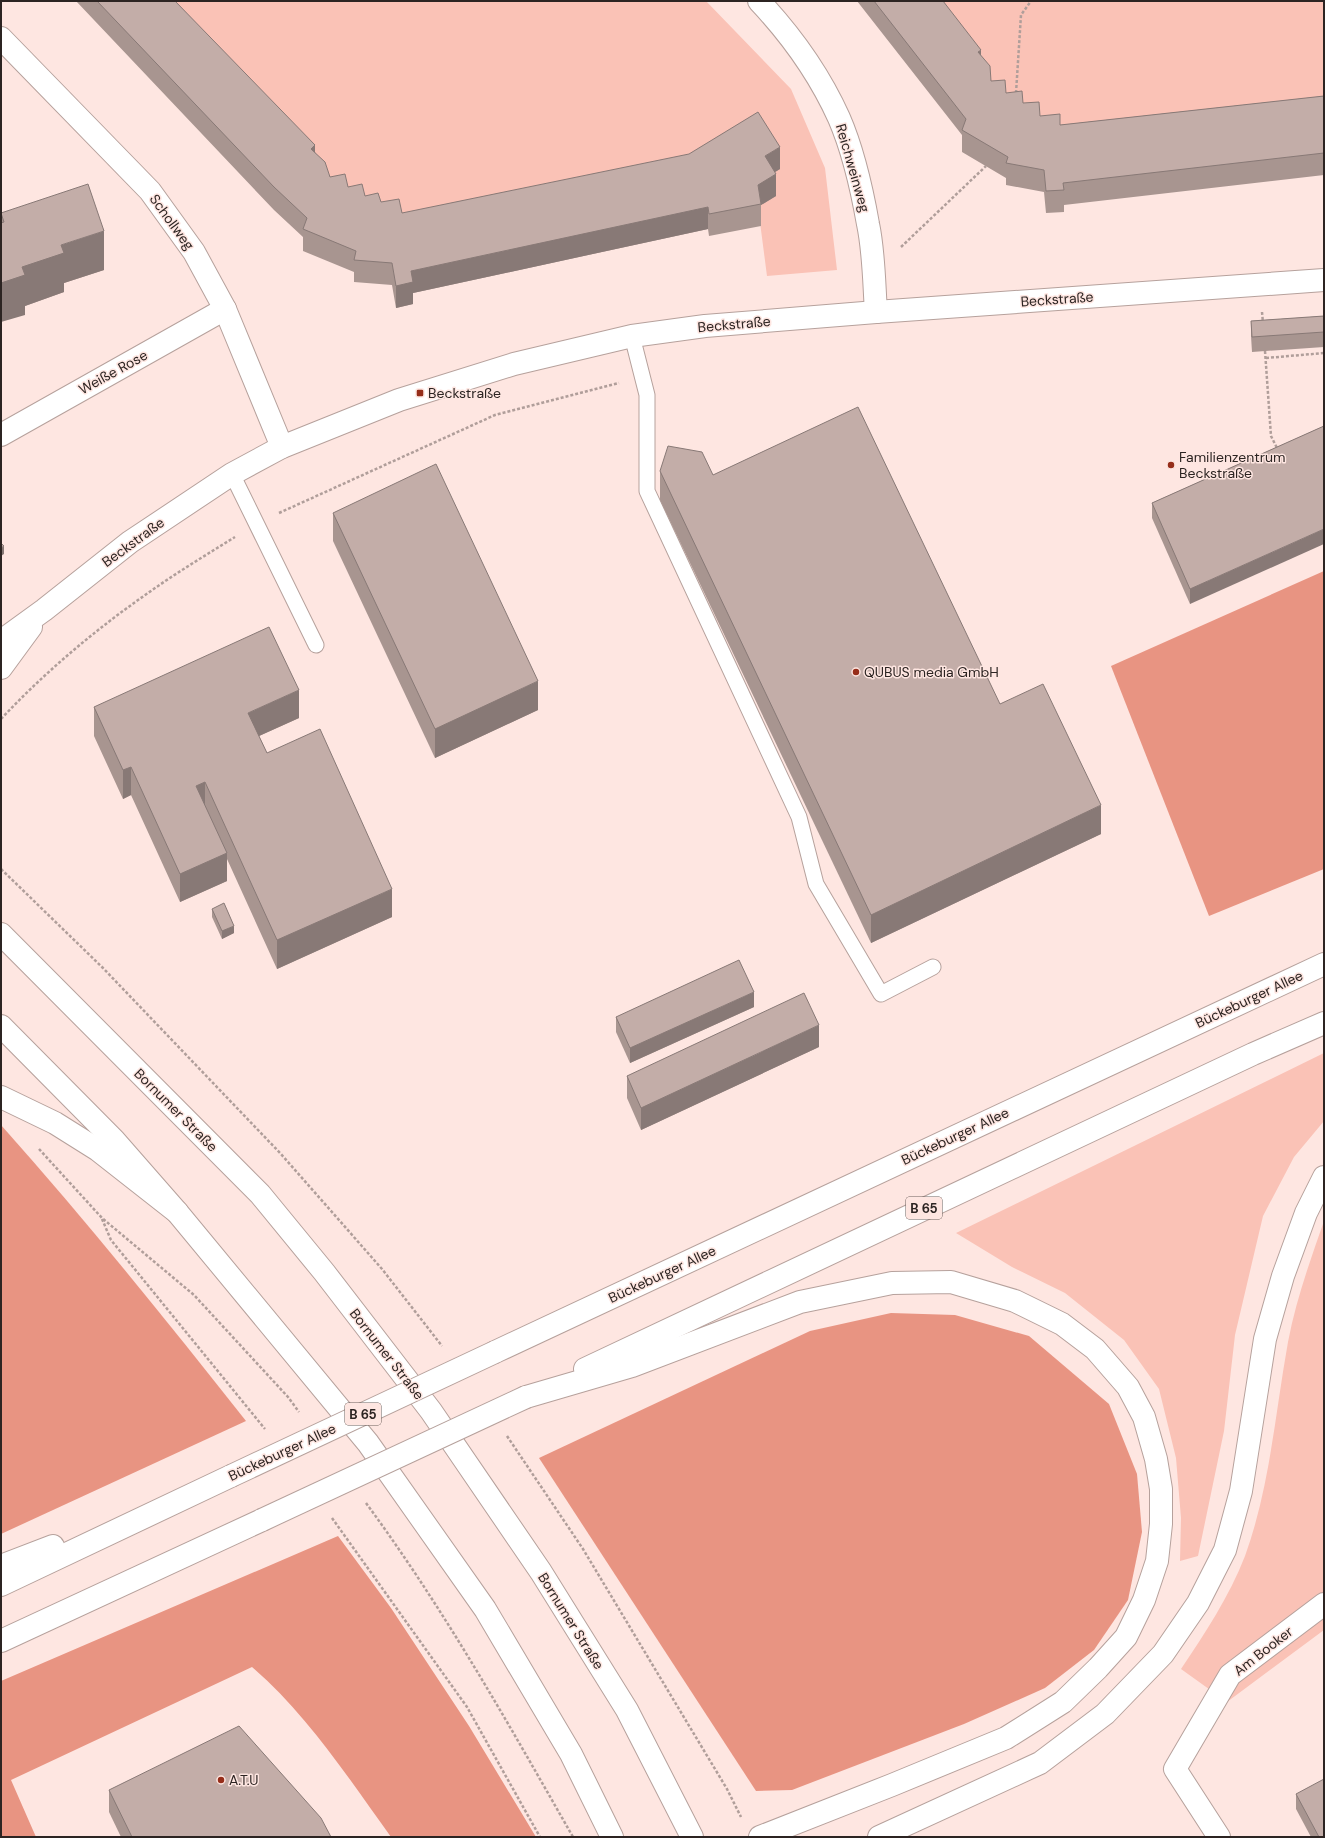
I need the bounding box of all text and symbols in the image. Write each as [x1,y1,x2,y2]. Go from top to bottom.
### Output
street label: Reichweinweg [832,122,874,214]
street label: Schollweg [146,190,198,254]
street label: Beckstraße [1020,287,1094,311]
street label: Beckstraße [697,312,771,336]
street label: Weiße Rose [75,346,151,398]
place label: Beckstraße [428,384,501,402]
marker: Beckstraße [415,388,425,398]
place label: Familienzentrum Beckstraße [1179,448,1286,482]
marker: Familienzentrum Beckstraße [1166,460,1176,470]
street label: Beckstraße [98,513,168,571]
place label: QUBUS media GmbH [864,663,999,681]
marker: QUBUS media GmbH [851,667,861,677]
street label: Bückeburger Allee [1192,966,1306,1032]
street label: Bornumer Straße [130,1064,222,1156]
street label: Bückeburger Allee [898,1103,1012,1169]
road number: B 65 [906,1197,942,1219]
street label: Bückeburger Allee [605,1241,719,1307]
street label: Bornumer Straße [346,1305,428,1403]
road number: B 65 [345,1403,381,1425]
street label: Bückeburger Allee [225,1419,339,1485]
street label: Bornumer Straße [534,1569,608,1673]
street label: Am Booker [1230,1622,1296,1680]
place label: A.T.U [229,1771,258,1789]
marker: A.T.U [216,1775,226,1785]

